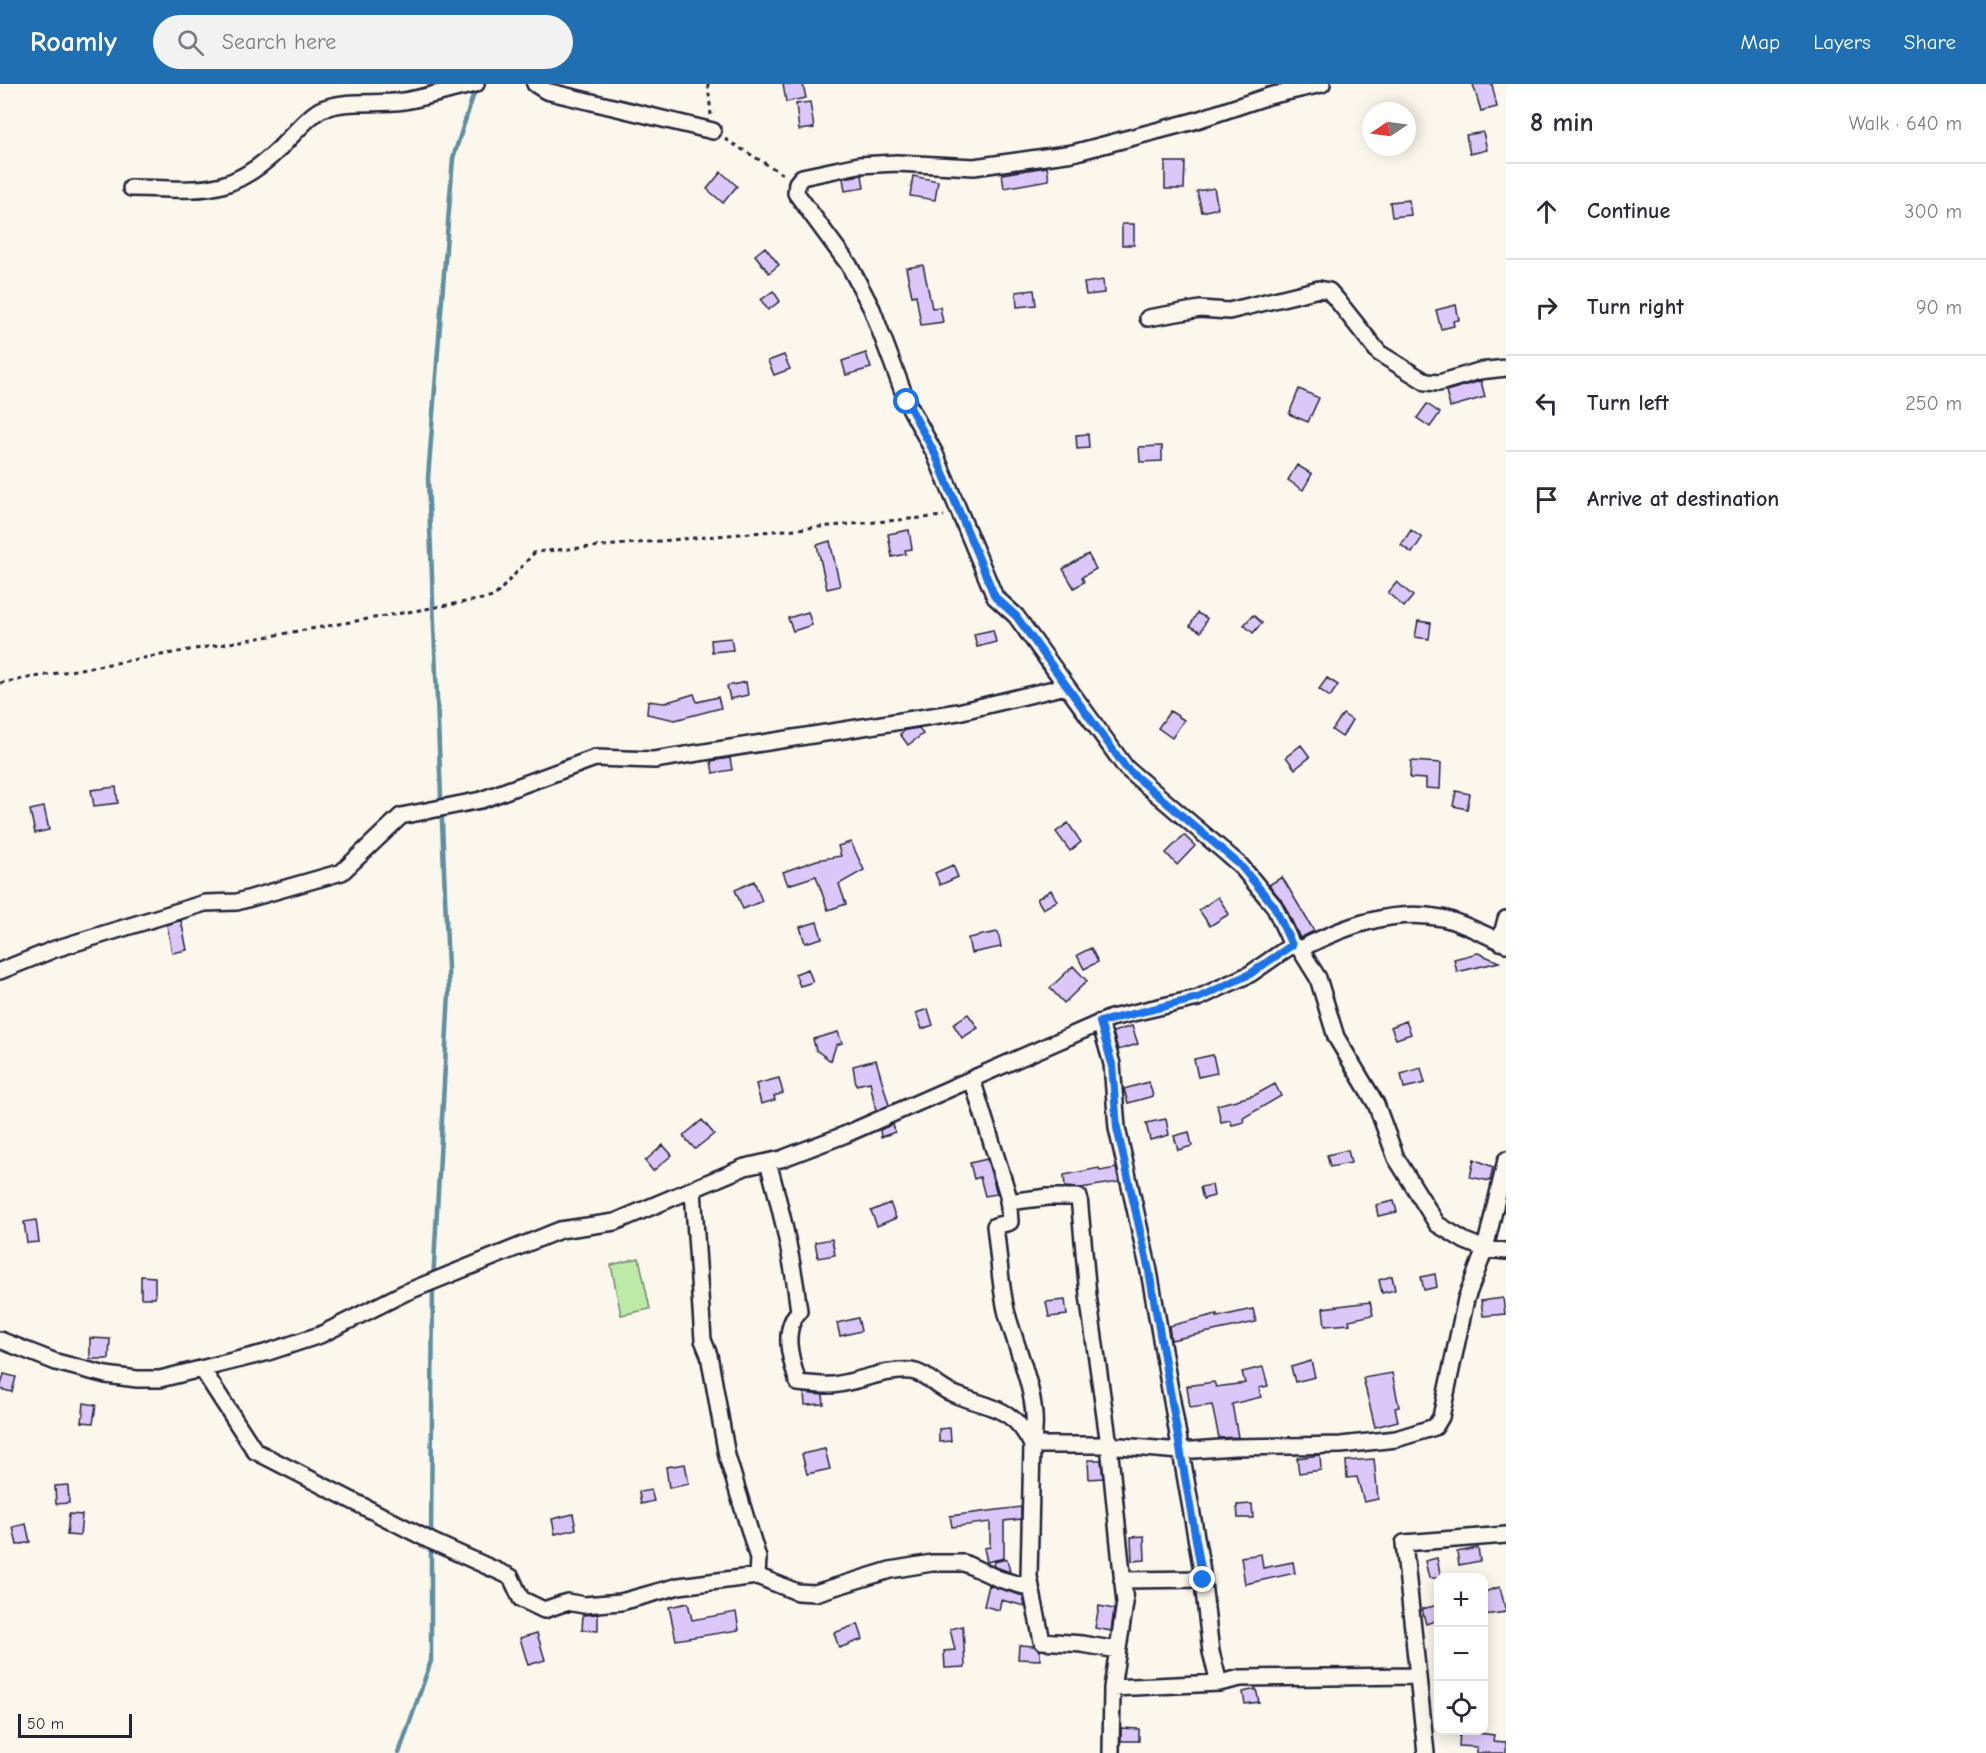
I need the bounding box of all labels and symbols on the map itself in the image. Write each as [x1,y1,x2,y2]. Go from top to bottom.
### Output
north arrow [1362,102,1416,156]
route start [893,388,919,414]
route end [1189,1566,1215,1592]
scale bar [18,1711,132,1738]

